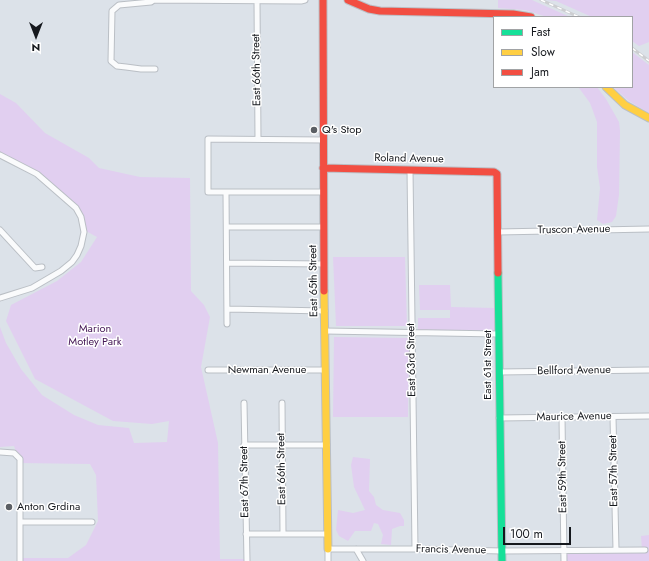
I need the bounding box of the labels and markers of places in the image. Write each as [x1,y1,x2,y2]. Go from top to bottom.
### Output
place label: Q's Stop [322,123,361,137]
marker: Q's Stop [309,125,319,135]
place label: Anton Grdina [17,500,80,514]
marker: Anton Grdina [4,502,14,512]

